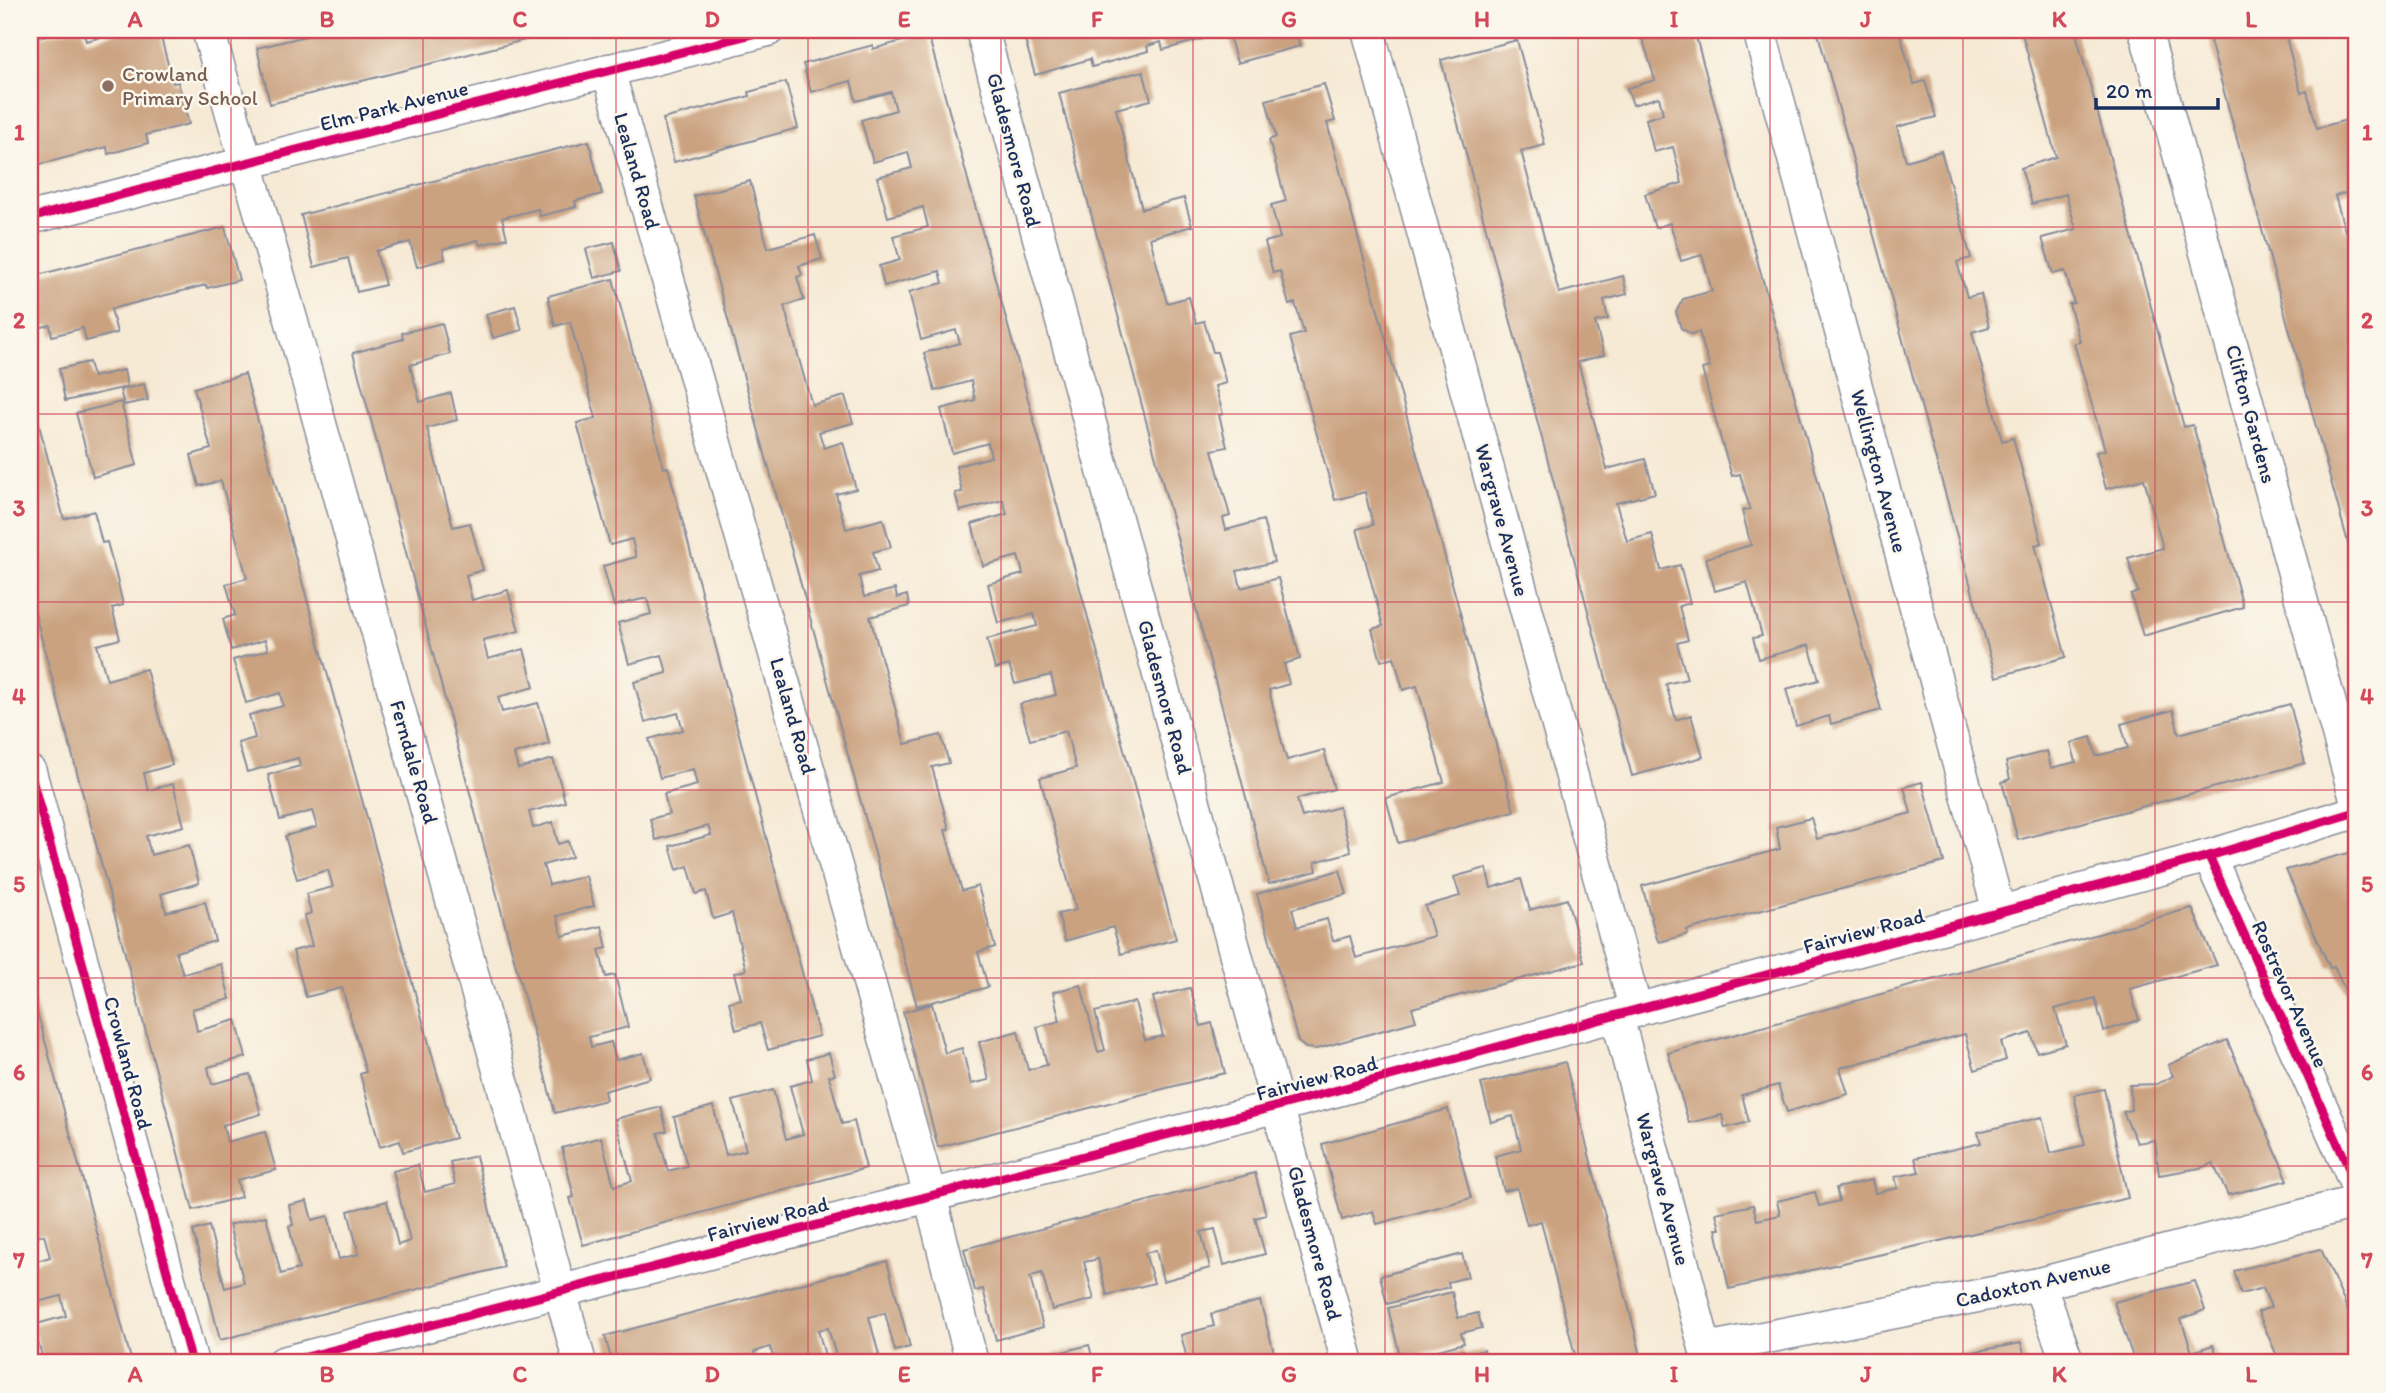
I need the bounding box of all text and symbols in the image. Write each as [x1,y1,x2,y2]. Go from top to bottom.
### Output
text: A [127,5,143,33]
text: B [320,5,335,33]
text: C [513,5,528,33]
text: D [704,5,720,33]
text: E [898,5,911,33]
text: F [1091,5,1104,33]
text: G [1281,5,1297,33]
text: H [1474,5,1490,33]
text: I [1670,5,1679,33]
text: J [1859,5,1872,33]
text: K [2052,5,2067,33]
text: L [2245,5,2257,33]
place label: Crowland Primary School [122,61,258,110]
scale bar [2096,66,2218,110]
street label: Gladesmore Road [982,70,1047,230]
street label: Elm Park Avenue [317,75,471,136]
marker: Crowland Primary School [100,78,116,94]
text: 20 m [2106,78,2153,103]
street label: Lealand Road [609,110,666,233]
text: 1 [14,118,25,146]
text: 1 [2362,118,2373,146]
text: 2 [13,306,26,334]
text: 2 [2361,306,2374,334]
street label: Clifton Gardens [2221,342,2282,486]
street label: Wellington Avenue [1846,386,1913,555]
street label: Wargrave Avenue [1470,441,1535,599]
text: 3 [13,494,26,522]
text: 3 [2361,494,2374,522]
street label: Gladesmore Road [1133,617,1198,777]
street label: Lealand Road [765,655,822,778]
text: 4 [12,682,26,710]
text: 4 [2360,682,2374,710]
street label: Ferndale Road [385,697,444,826]
text: 5 [13,870,25,898]
text: 5 [2361,870,2373,898]
street label: Fairview Road [1800,902,1928,959]
street label: Rostrevor Avenue [2247,916,2334,1071]
street label: Crowland Road [99,994,158,1133]
street label: Fairview Road [1253,1049,1381,1106]
text: 6 [13,1058,25,1086]
text: 6 [2361,1058,2373,1086]
street label: Wargrave Avenue [1631,1110,1696,1268]
street label: Gladesmore Road [1283,1163,1348,1323]
street label: Fairview Road [704,1190,832,1247]
text: 7 [12,1246,25,1274]
text: 7 [2360,1246,2373,1274]
street label: Cadoxton Avenue [1953,1253,2113,1313]
text: A [127,1360,143,1388]
text: B [320,1360,335,1388]
text: C [513,1360,528,1388]
text: D [704,1360,720,1388]
text: E [898,1360,911,1388]
text: F [1091,1360,1104,1388]
text: G [1281,1360,1297,1388]
text: H [1474,1360,1490,1388]
text: I [1670,1360,1679,1388]
text: J [1859,1360,1872,1388]
text: K [2052,1360,2067,1388]
text: L [2245,1360,2257,1388]

